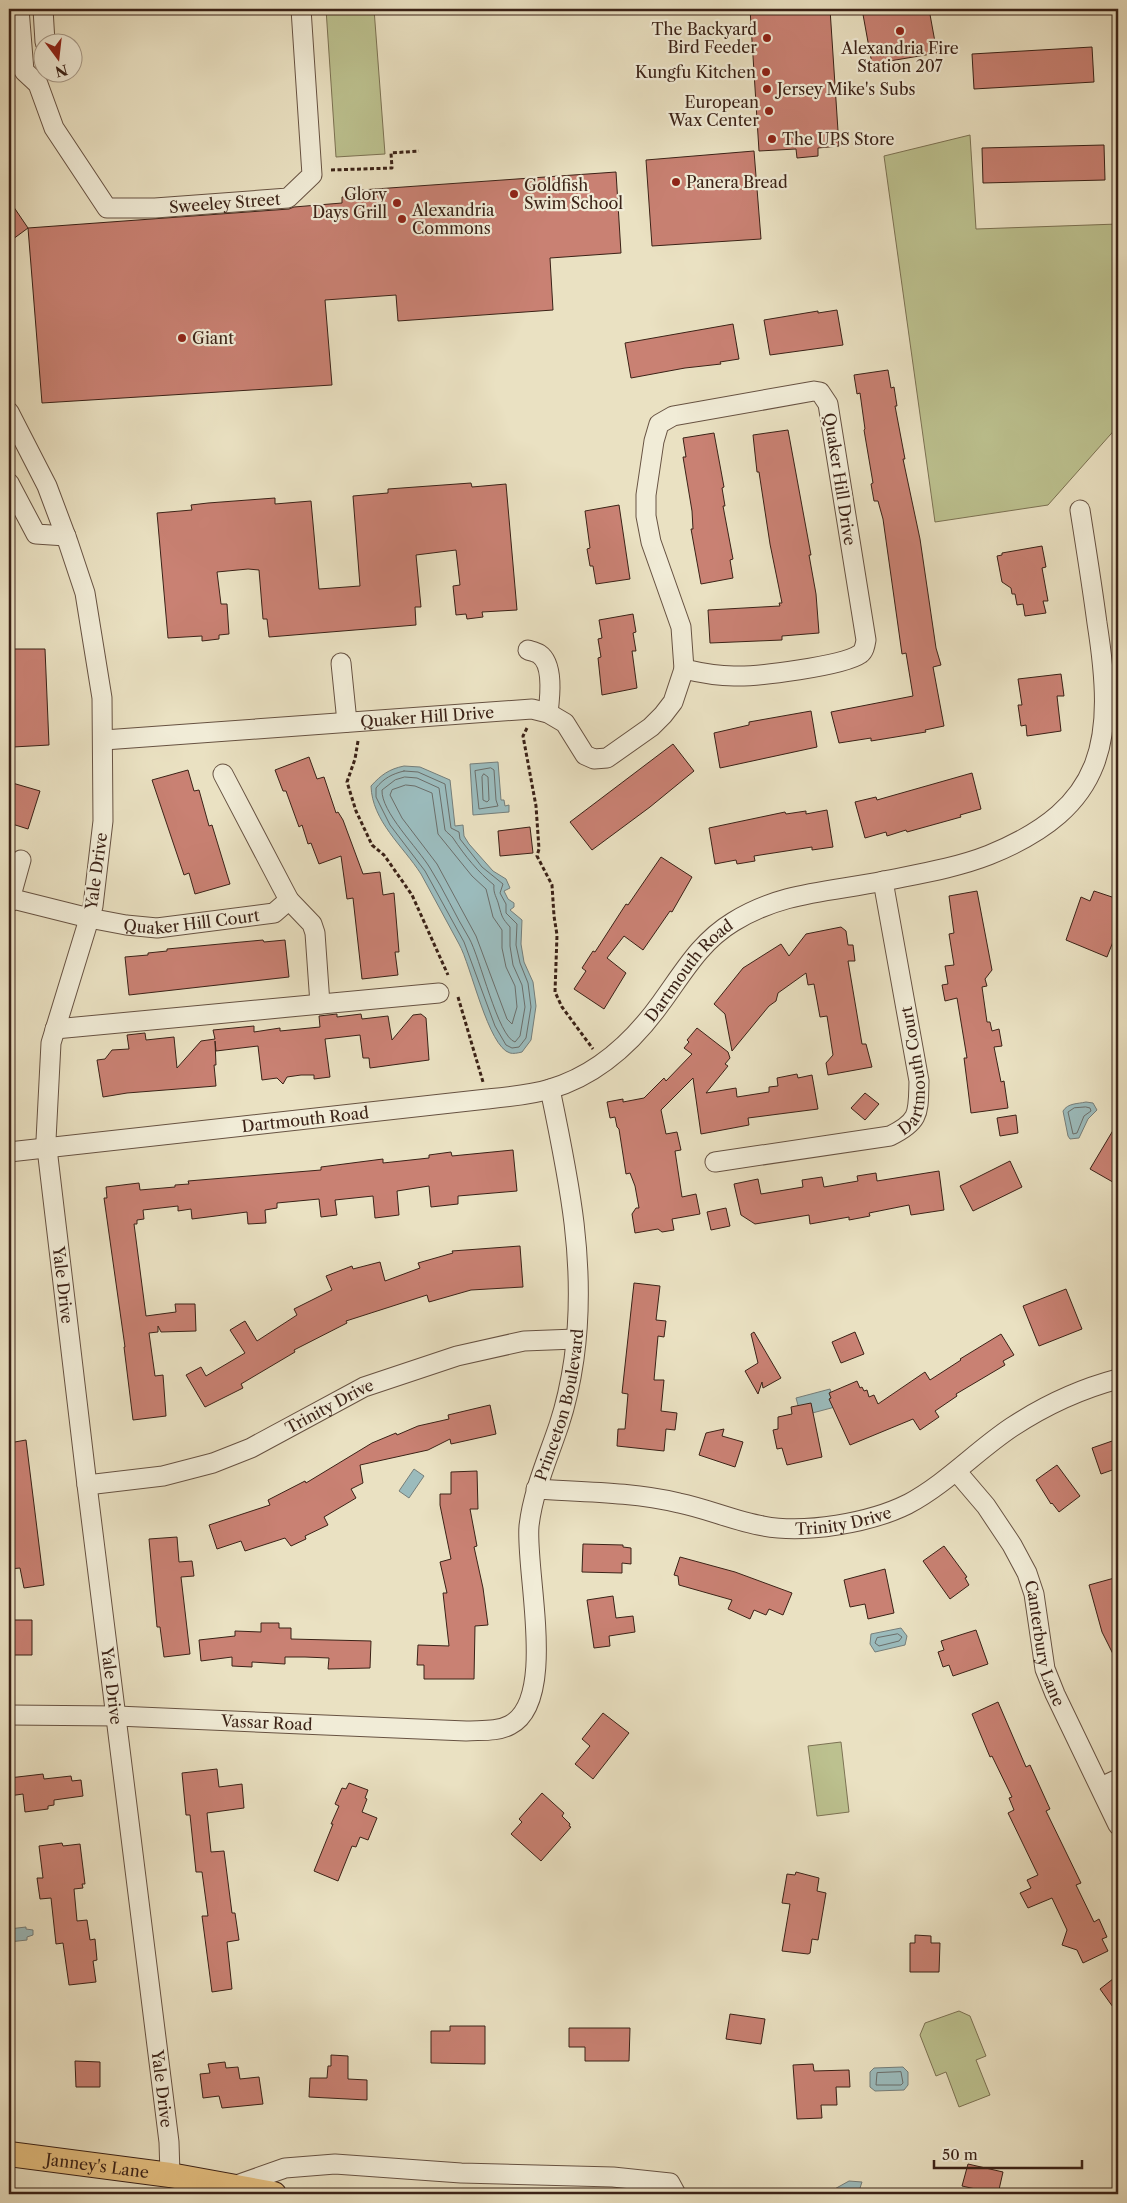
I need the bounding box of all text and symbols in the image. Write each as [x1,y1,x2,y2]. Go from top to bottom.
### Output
place label: The Backyard Bird Feeder [652,19,757,57]
marker: Alexandria Fire Station 207 [894,25,906,37]
north arrow [32,32,82,82]
marker: The Backyard Bird Feeder [761,32,773,44]
place label: Alexandria Fire Station 207 [840,38,959,76]
text: N [53,60,70,81]
place label: Kungfu Kitchen [635,62,756,82]
marker: Kungfu Kitchen [760,66,772,78]
place label: Jersey Mike's Subs [774,79,916,99]
marker: Jersey Mike's Subs [761,83,773,95]
place label: European Wax Center [667,92,759,130]
marker: European Wax Center [763,105,775,117]
place label: The UPS Store [782,129,895,149]
marker: The UPS Store [766,133,778,145]
place label: Panera Bread [686,172,788,192]
place label: Goldfish Swim School [524,175,623,213]
marker: Panera Bread [670,176,682,188]
place label: Glory Days Grill [312,184,388,222]
marker: Goldfish Swim School [508,188,520,200]
street label: Sweeley Street [168,189,281,217]
marker: Glory Days Grill [391,197,403,209]
place label: Alexandria Commons [411,200,495,238]
marker: Alexandria Commons [396,213,408,225]
place label: Giant [192,328,234,348]
marker: Giant [176,332,188,344]
street label: Quaker Hill Drive [820,411,860,547]
street label: Quaker Hill Drive [360,702,495,731]
street label: Yale Drive [81,831,111,912]
street label: Quaker Hill Court [123,905,261,938]
street label: Dartmouth Road [640,915,737,1026]
street label: Dartmouth Court [894,1005,929,1139]
street label: Dartmouth Road [240,1102,370,1136]
street label: Yale Drive [49,1244,78,1325]
street label: Princeton Boulevard [530,1328,587,1483]
street label: Trinity Drive [282,1375,376,1438]
street label: Trinity Drive [795,1502,894,1539]
street label: Canterbury Lane [1020,1578,1069,1709]
street label: Yale Drive [97,1645,127,1726]
street label: Vassar Road [220,1710,313,1734]
street label: Yale Drive [147,2048,177,2129]
scale bar [934,2138,1082,2170]
text: 50 m [942,2145,978,2164]
street label: Janney's Lane [41,2148,150,2182]

